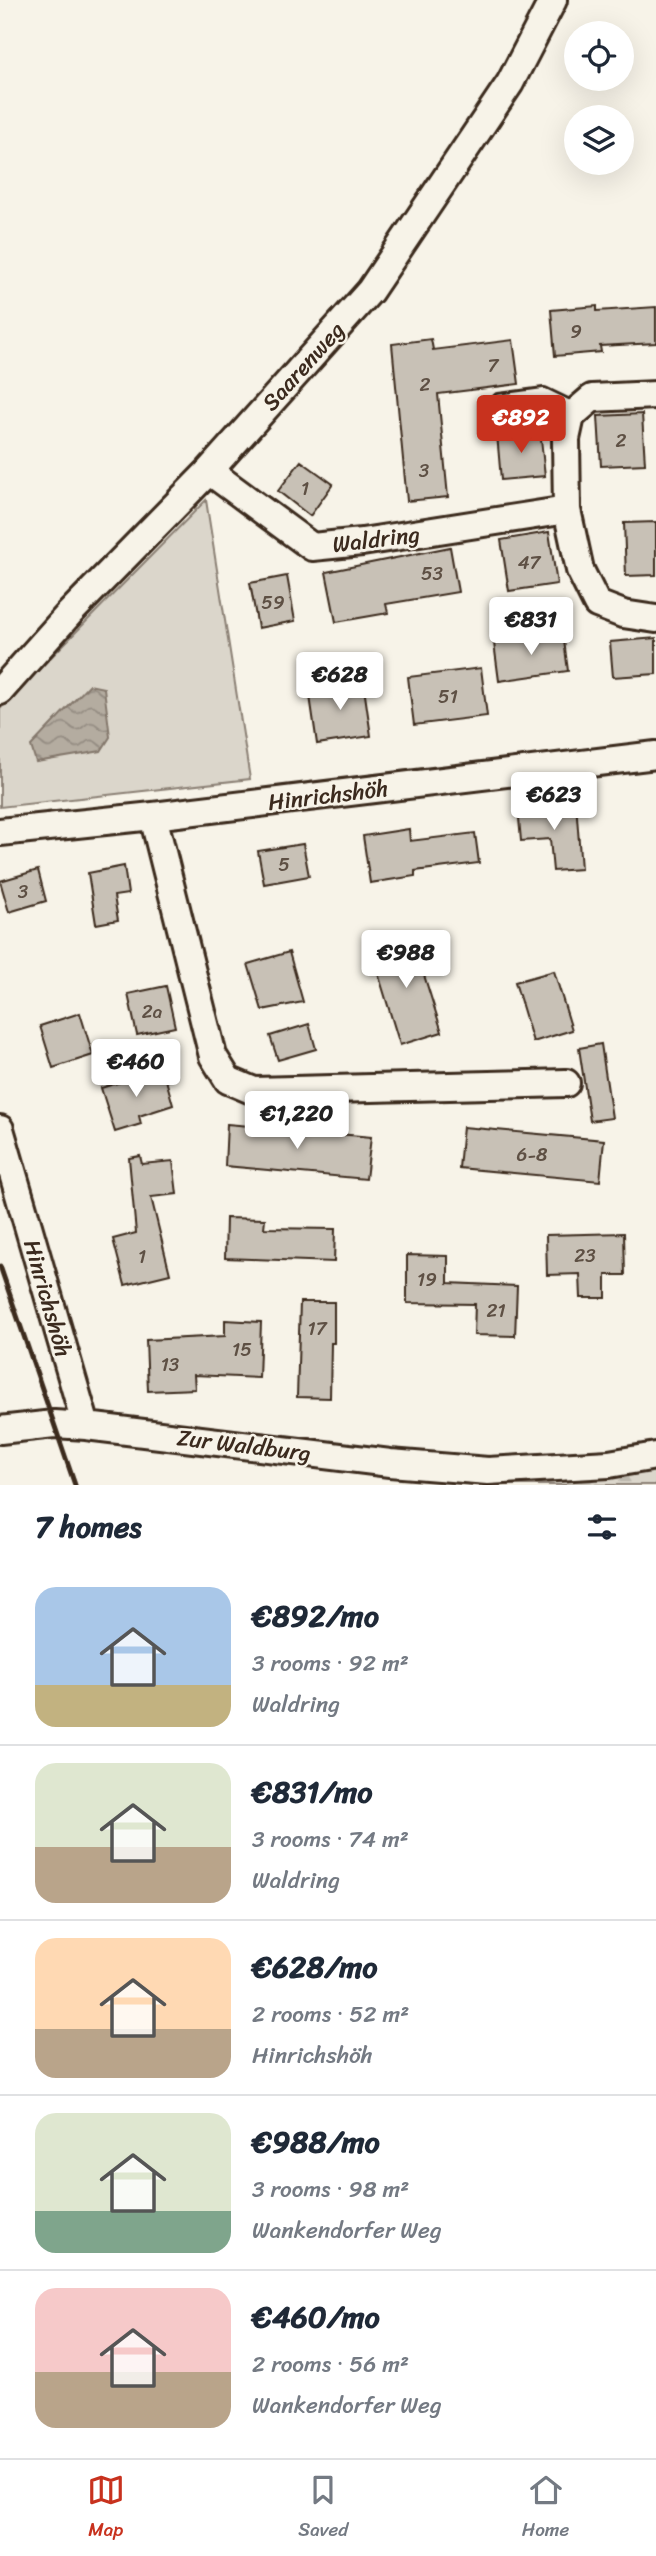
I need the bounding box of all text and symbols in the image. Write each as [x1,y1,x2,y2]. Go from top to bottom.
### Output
map controls [564,21,634,175]
button: locate [564,21,634,91]
button: layers [564,105,634,175]
street label: Saarenweg [251,312,356,421]
house number: 9 [570,315,582,348]
house number: 7 [488,349,500,382]
house number: 2 [420,368,431,401]
pin: €892 [480,396,562,455]
text: €892 [493,397,549,438]
house number: 2 [616,424,627,457]
house number: 3 [419,454,430,487]
house number: 1 [301,472,309,505]
street label: Waldring [330,514,422,565]
house number: 47 [518,546,542,579]
house number: 53 [421,557,444,590]
house number: 59 [261,586,285,619]
pin: €831 [490,598,572,657]
text: €831 [505,599,557,640]
pin: €628 [299,652,381,712]
text: €628 [312,654,368,695]
house number: 51 [438,680,458,713]
street label: Hinrichshöh [266,768,390,823]
pin: €623 [513,772,595,832]
text: €623 [527,774,581,815]
house number: 5 [278,848,290,881]
house number: 3 [18,875,29,908]
pin: €988 [365,930,447,990]
text: €988 [377,932,435,973]
house number: 2a [142,995,163,1028]
pin: €460 [95,1040,177,1099]
text: €460 [107,1041,165,1082]
pin: €1,220 [240,1092,354,1151]
text: €1,220 [261,1093,333,1134]
house number: 6-8 [516,1138,548,1171]
street label: Hinrichshöh [11,1234,84,1362]
house number: 23 [574,1239,596,1272]
house number: 1 [138,1240,146,1273]
house number: 19 [417,1263,437,1296]
house number: 21 [486,1294,506,1327]
house number: 17 [307,1312,328,1345]
house number: 15 [232,1333,252,1366]
house number: 13 [161,1348,180,1381]
street label: Zur Waldburg [175,1417,313,1474]
text: 7 homes [35,1500,142,1554]
icon: filters [583,1508,621,1546]
text: €892/mo [252,1589,379,1643]
icon: home [91,1615,175,1699]
text: 3 rooms · 92 m² [252,1643,409,1684]
text: Waldring [252,1684,340,1725]
text: €831/mo [252,1765,373,1819]
icon: home [91,1791,175,1875]
text: 3 rooms · 74 m² [252,1819,409,1860]
text: Waldring [252,1860,340,1901]
text: €628/mo [252,1940,378,1994]
icon: home [91,1966,175,2050]
text: 2 rooms · 52 m² [252,1994,409,2035]
text: Hinrichshöh [252,2035,373,2076]
text: €988/mo [252,2115,380,2169]
icon: home [91,2141,175,2225]
text: 3 rooms · 98 m² [252,2169,409,2210]
text: Wankendorfer Weg [252,2210,442,2251]
text: €460/mo [252,2290,380,2344]
icon: home [91,2316,175,2400]
text: 2 rooms · 56 m² [252,2344,409,2385]
text: Wankendorfer Weg [252,2385,442,2426]
tab: Map [87,2471,125,2546]
tab: Saved [298,2471,348,2546]
tab: Home [522,2471,569,2546]

